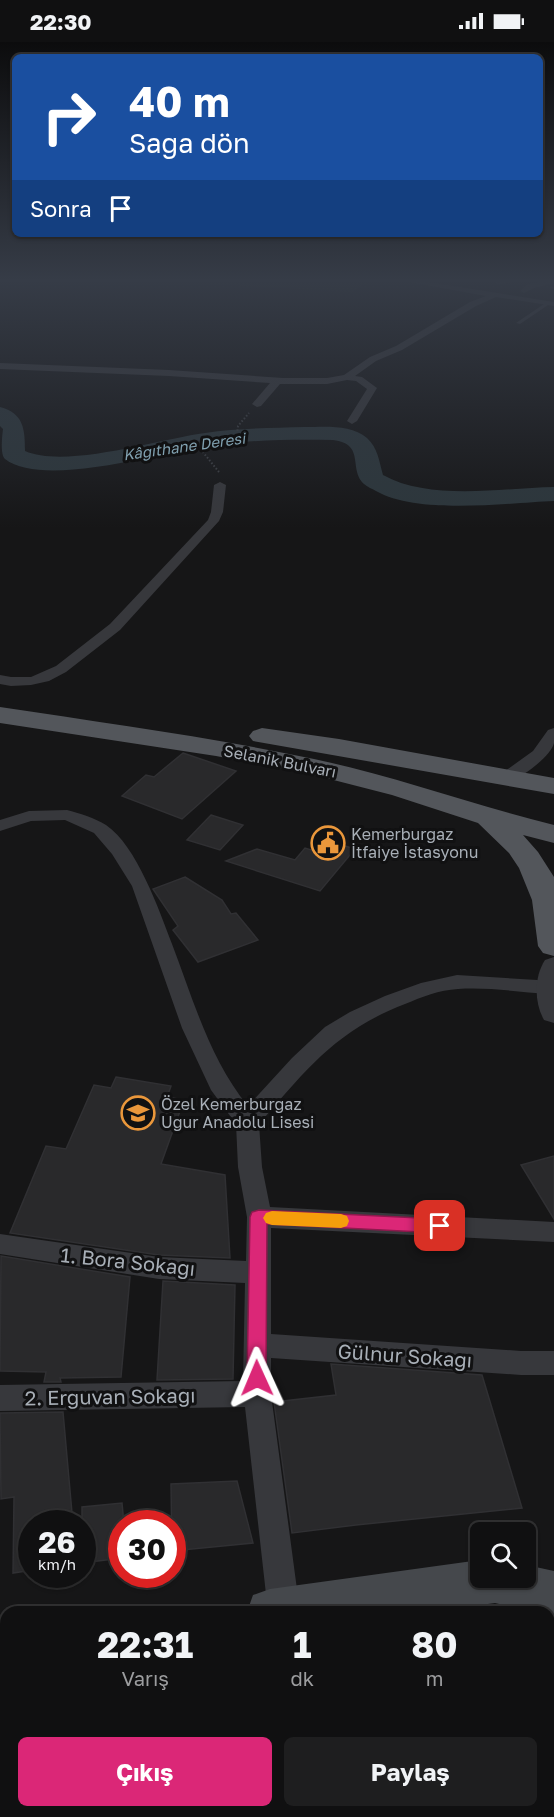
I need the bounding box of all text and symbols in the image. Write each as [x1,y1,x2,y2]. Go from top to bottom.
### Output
text: 22:30 [30,8,92,35]
text: 40 m [129,76,230,126]
icon: right [30,78,108,156]
text: Sağa dön [129,127,250,159]
icon: arrive [104,192,137,225]
text: Sonra [30,195,92,222]
water label: Kâğıthane Deresi [122,428,248,464]
street label: Selanik Bulvarı [222,740,338,782]
place label: Kemerburgaz İtfaiye İstasyonu [351,824,478,862]
public building icon: Kemerburgaz İtfaiye İstasyonu [310,825,346,861]
place label: Özel Kemerburgaz Uğur Anadolu Lisesi [161,1094,314,1132]
school or university icon: Özel Kemerburgaz Uğur Anadolu Lisesi [120,1095,156,1131]
pin [414,1200,465,1251]
icon: arrive [423,1209,456,1242]
street label: 1. Bora Sokağı [60,1242,196,1280]
street label: Gülnur Sokağı [337,1338,473,1372]
position arrow [225,1346,289,1410]
street label: 2. Erguvan Sokağı [24,1383,196,1409]
speed limit sign: 30 [108,1510,186,1588]
map controls [470,1522,536,1588]
button: search [470,1522,536,1588]
text: 26 [38,1524,76,1560]
text: km/h [38,1555,76,1573]
text: 22:31 [97,1623,193,1666]
text: 1 [293,1623,312,1666]
text: 80 [411,1623,458,1666]
text: Varış [122,1666,169,1690]
text: dk [290,1666,314,1690]
text: m [426,1666,443,1690]
button: Çıkış [18,1737,272,1806]
button: Paylaş [284,1737,537,1806]

